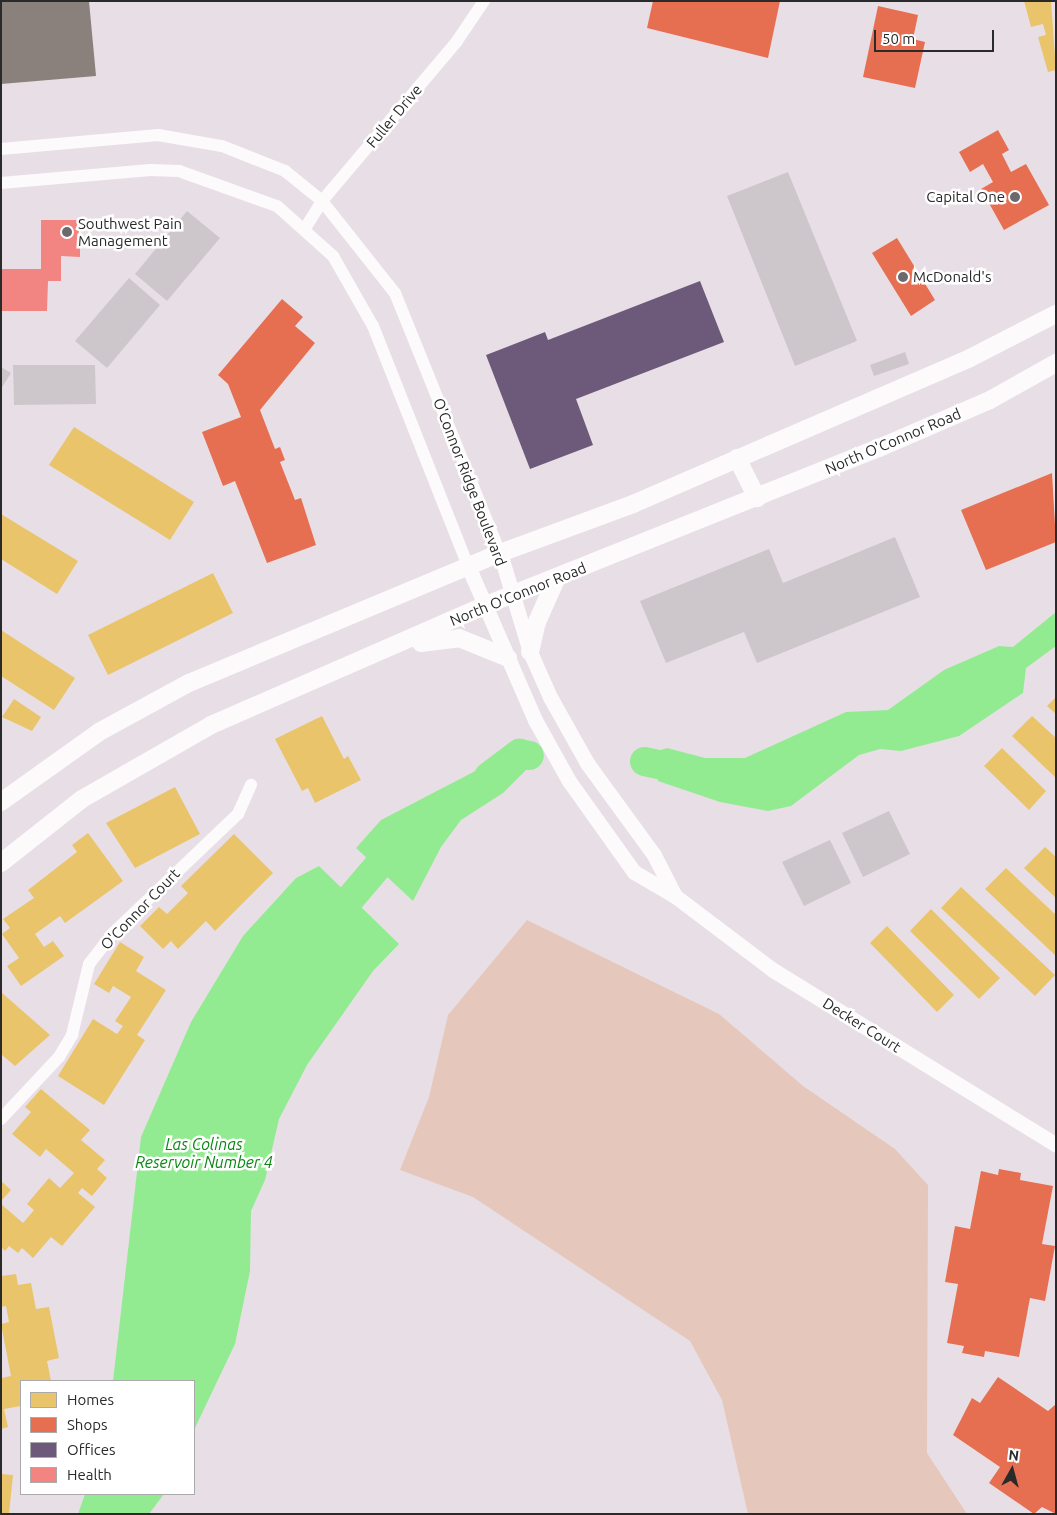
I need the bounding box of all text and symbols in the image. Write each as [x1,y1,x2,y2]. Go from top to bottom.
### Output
scale bar [877,20,997,52]
text: 50 m [882,30,915,47]
street label: Fuller Drive [362,81,426,151]
place label: Capital One [926,188,1005,206]
marker: Capital One [1009,191,1021,203]
place label: Southwest Pain Management [78,214,182,249]
marker: Southwest Pain Management [60,225,74,239]
place label: McDonald's [913,268,991,286]
marker: McDonald's [897,271,909,283]
street label: O'Connor Ridge Boulevard [430,395,510,569]
street label: North O'Connor Road [823,404,963,478]
street label: North O'Connor Road [447,558,589,630]
street label: O'Connor Court [97,865,183,953]
street label: Decker Court [820,994,904,1056]
water label: Las Colinas Reservoir Number 4 [135,1134,273,1172]
legend [20,1380,195,1495]
text: Homes [67,1391,114,1408]
text: Shops [67,1416,108,1433]
text: Offices [67,1441,115,1458]
north arrow [987,1445,1037,1495]
text: N [1008,1447,1020,1464]
text: Health [67,1466,112,1483]

